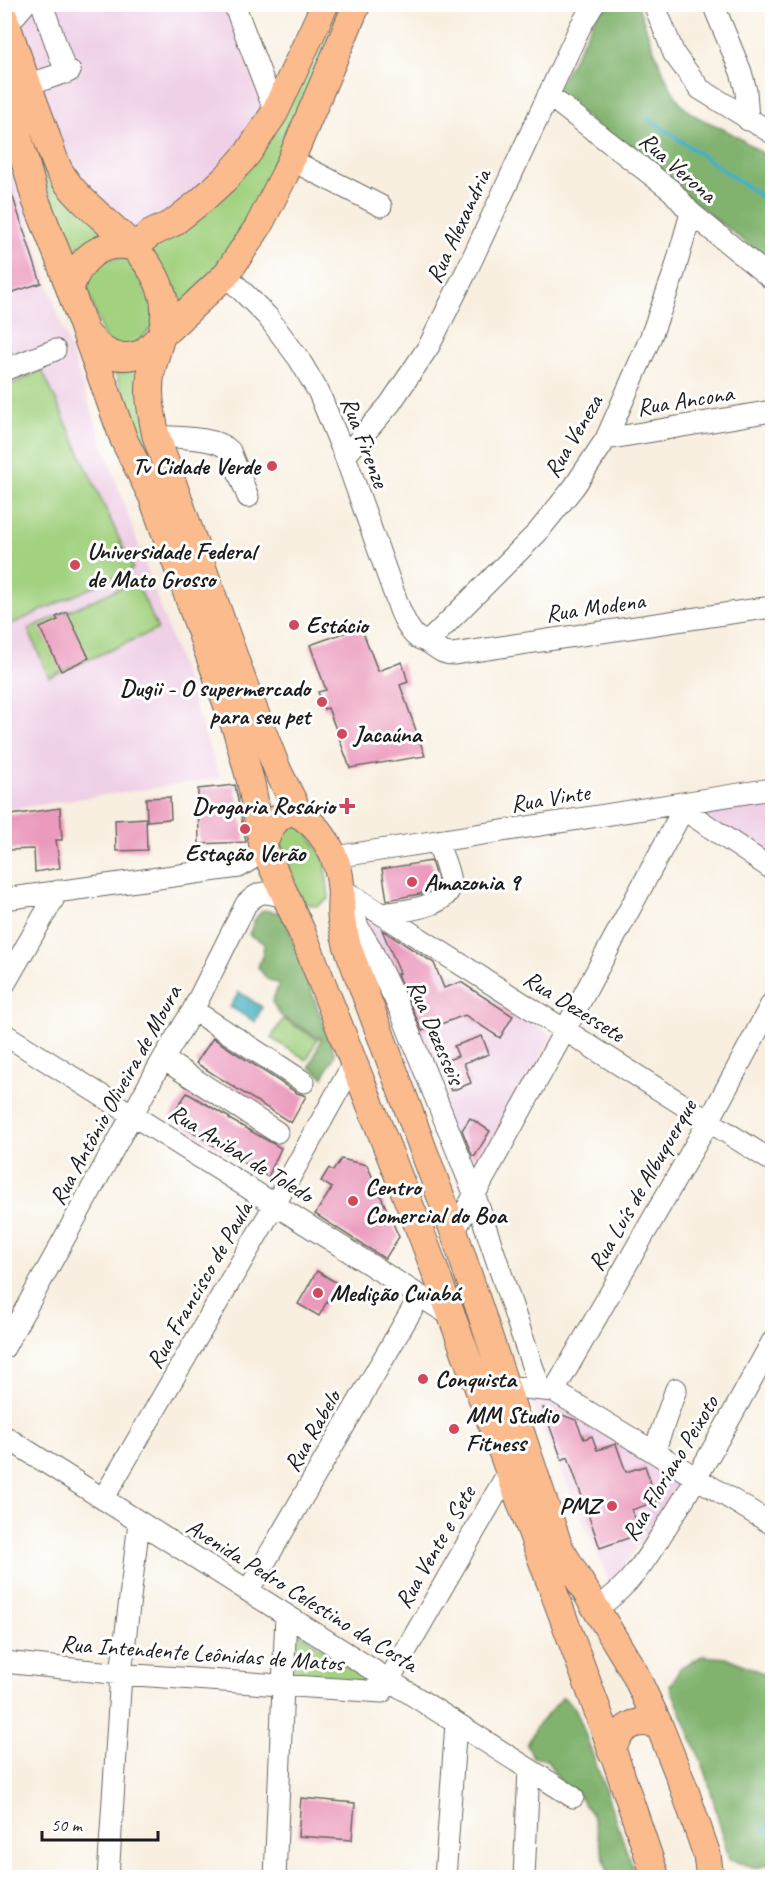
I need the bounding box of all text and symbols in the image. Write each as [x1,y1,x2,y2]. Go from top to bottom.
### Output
street label: Rua Verona [633,125,724,210]
street label: Rua Alexandria [419,162,498,288]
street label: Rua Ancona [635,377,737,422]
street label: Rua Veneza [537,388,610,483]
street label: Rua Firenze [334,392,397,494]
place label: Tv Cidade Verde [132,451,262,481]
marker: Tv Cidade Verde [265,459,279,473]
place label: Universidade Federal de Mato Grosso [87,536,260,594]
marker: Universidade Federal de Mato Grosso [68,558,82,572]
street label: Rua Modena [543,585,648,629]
place label: Estácio [306,610,370,640]
marker: Estácio [287,618,301,632]
place label: Dugii - O supermercado para seu pet [120,673,313,731]
marker: Dugii - O supermercado para seu pet [315,695,329,709]
place label: Jacaúna [352,719,423,749]
marker: Jacaúna [335,727,349,741]
street label: Rua Vinte [509,777,594,819]
place label: Drogaria Rosário [192,791,337,821]
marker: Drogaria Rosário [340,799,354,813]
marker: Estação Verão [238,822,252,836]
place label: Estação Verão [185,838,307,868]
place label: Amazonia 9 [424,867,522,897]
marker: Amazonia 9 [405,875,419,889]
street label: Rua Dezessete [518,963,632,1050]
street label: Rua Dezesseis [401,975,472,1091]
street label: Rua Antônio Oliveira de Moura [42,978,189,1210]
street label: Rua Luís de Albuquerque [581,1092,704,1276]
street label: Rua Anibal de Toledo [163,1097,321,1211]
place label: Centro Comercial do Boa [365,1172,508,1230]
street label: Rua Francisco de Paula [139,1194,260,1374]
marker: Centro Comercial do Boa [346,1194,360,1208]
place label: Medição Cuiabá [330,1278,463,1308]
marker: Medição Cuiabá [311,1286,325,1300]
place label: Conquista [435,1364,518,1394]
marker: Conquista [416,1372,430,1386]
street label: Rua Rabelo [277,1383,349,1477]
street label: Rua Floriano Peixoto [615,1389,726,1546]
place label: MM Studio Fitness [466,1400,560,1458]
marker: MM Studio Fitness [447,1422,461,1436]
street label: Rua Vente e Sete [388,1478,483,1614]
place label: PMZ [559,1491,604,1521]
marker: PMZ [605,1499,619,1513]
street label: Avenida Pedro Celestino da Costa [181,1511,425,1680]
street label: Rua Intendente Leônidas de Matos [60,1628,346,1678]
scale bar [42,1804,158,1842]
text: 50 m [51,1814,84,1836]

